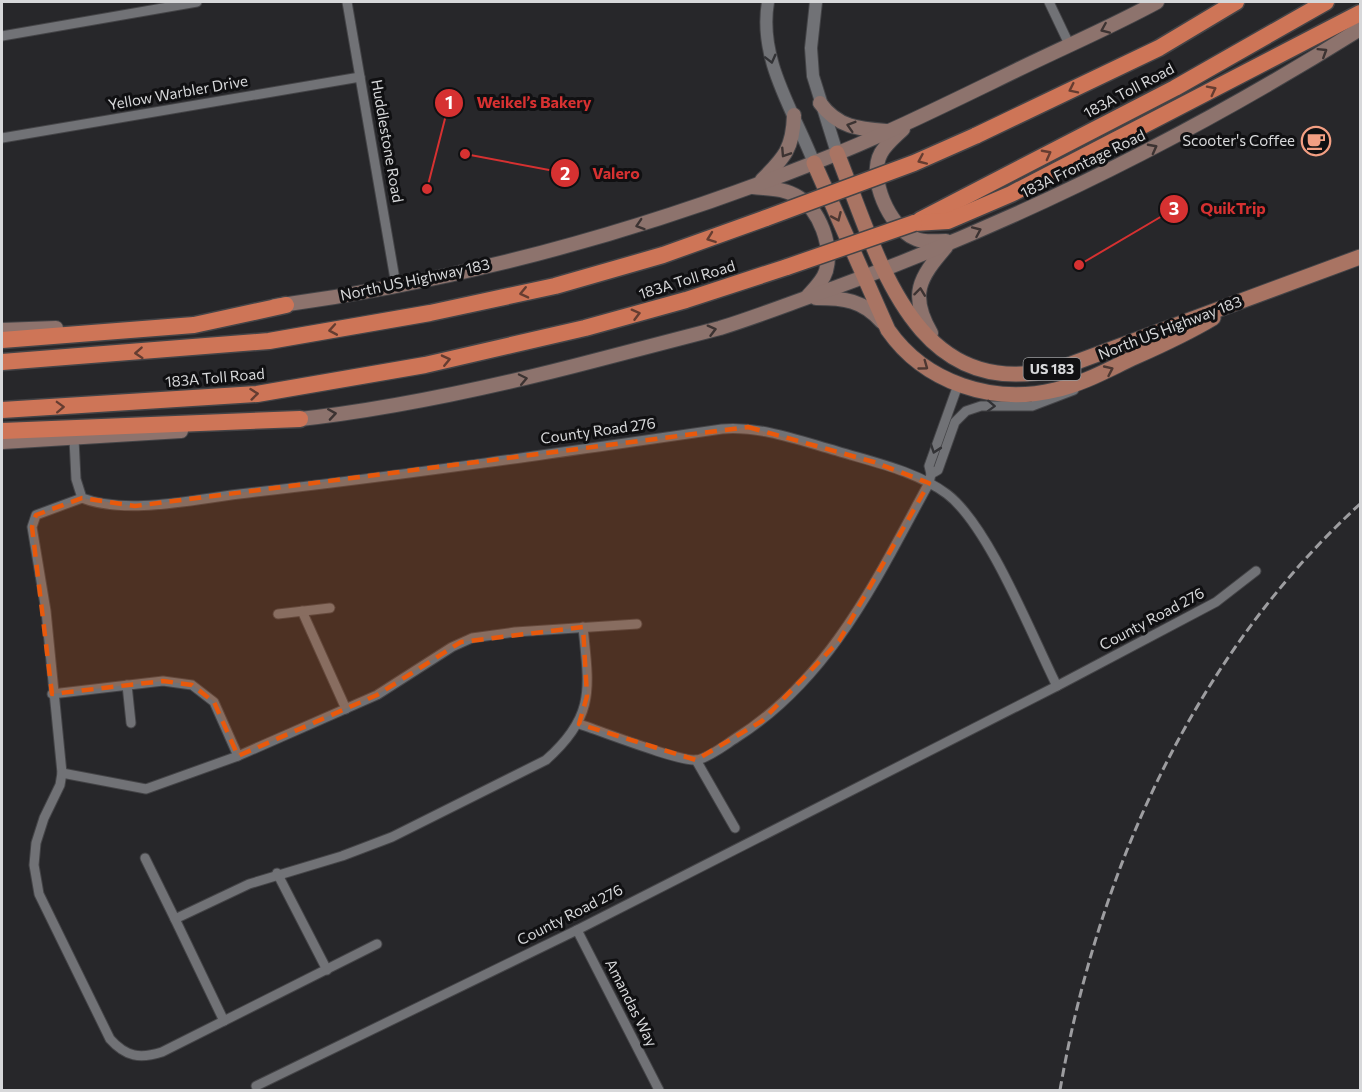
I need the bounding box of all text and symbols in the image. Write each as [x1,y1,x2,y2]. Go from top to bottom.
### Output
one-way arrow [1100,22,1111,34]
one-way arrow [1317,48,1327,60]
one-way arrow [764,53,776,64]
street label: 183A Toll Road [1080,59,1177,122]
street label: Yellow Warbler Drive [107,71,249,113]
street label: Huddlestone Road [368,78,408,204]
one-way arrow [1069,81,1080,93]
one-way arrow [1206,85,1217,97]
callout: Weikel’s Bakery [434,86,603,120]
text: 1 [445,91,453,113]
text: Weikel’s Bakery [476,92,592,111]
one-way arrow [846,121,857,133]
street label: 183A Frontage Road [1017,125,1148,201]
cafe icon: Scooter's Coffee [1300,125,1332,157]
place label: Scooter's Coffee [1182,131,1295,149]
one-way arrow [1147,144,1158,155]
one-way arrow [782,146,793,157]
one-way arrow [1040,150,1051,161]
one-way arrow [917,153,928,165]
callout: Valero [550,156,651,190]
text: 2 [560,162,570,184]
text: Valero [592,163,640,182]
callout: QuikTrip [1159,192,1278,226]
text: 3 [1169,197,1179,219]
text: QuikTrip [1200,198,1266,217]
one-way arrow [830,210,842,221]
one-way arrow [635,217,646,230]
one-way arrow [971,227,982,239]
one-way arrow [706,231,717,243]
street label: North US Highway 183 [338,254,491,304]
street label: 183A Toll Road [636,256,737,302]
one-way arrow [520,285,530,298]
one-way arrow [913,288,925,297]
street label: North US Highway 183 [1095,291,1244,363]
one-way arrow [630,309,641,321]
one-way arrow [328,323,338,336]
one-way arrow [707,324,717,337]
one-way arrow [135,346,144,359]
one-way arrow [441,354,451,367]
road number: US 183 [1024,358,1080,380]
one-way arrow [918,359,929,370]
street label: 183A Toll Road [164,364,265,390]
one-way arrow [1102,365,1113,377]
one-way arrow [518,373,528,386]
one-way arrow [250,388,259,401]
one-way arrow [987,400,996,413]
one-way arrow [55,401,64,414]
one-way arrow [327,409,336,421]
street label: County Road 276 [539,413,657,447]
one-way arrow [930,443,943,454]
street label: County Road 276 [1096,583,1207,653]
street label: County Road 276 [514,880,625,948]
street label: Amandas Way [602,956,662,1050]

